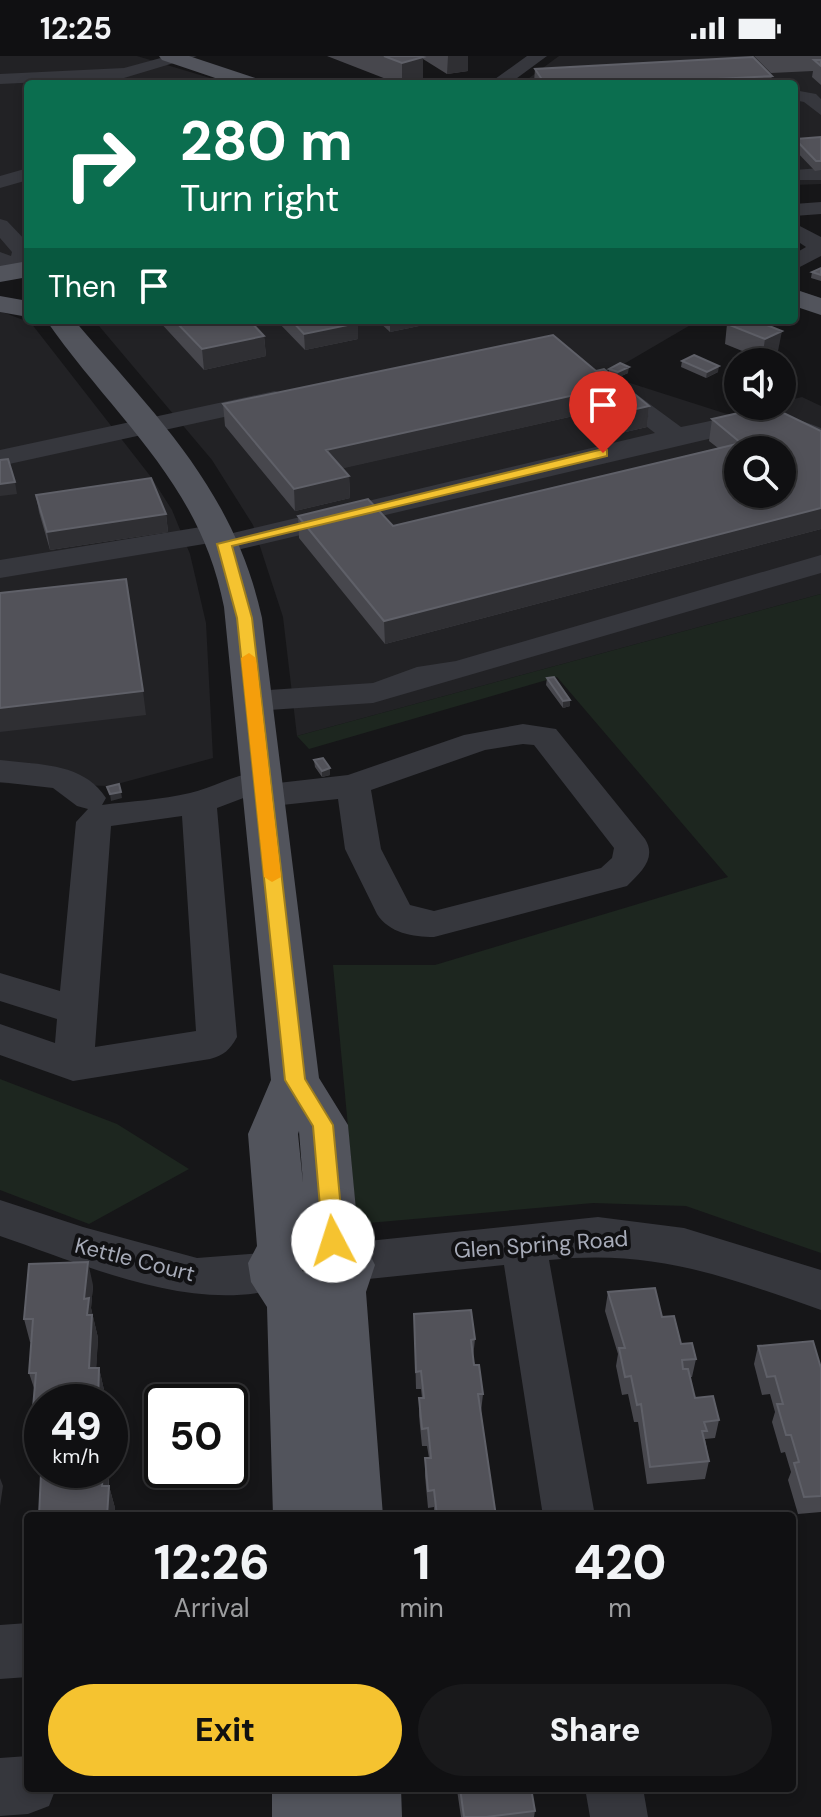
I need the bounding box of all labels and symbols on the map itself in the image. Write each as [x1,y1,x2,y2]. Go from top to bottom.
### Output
pin [569,371,637,453]
position arrow [291,1199,375,1283]
street label: Glen Spring Road [453,1224,629,1265]
street label: Kettle Court [72,1231,198,1288]
speed limit sign: 50 [144,1384,248,1488]

